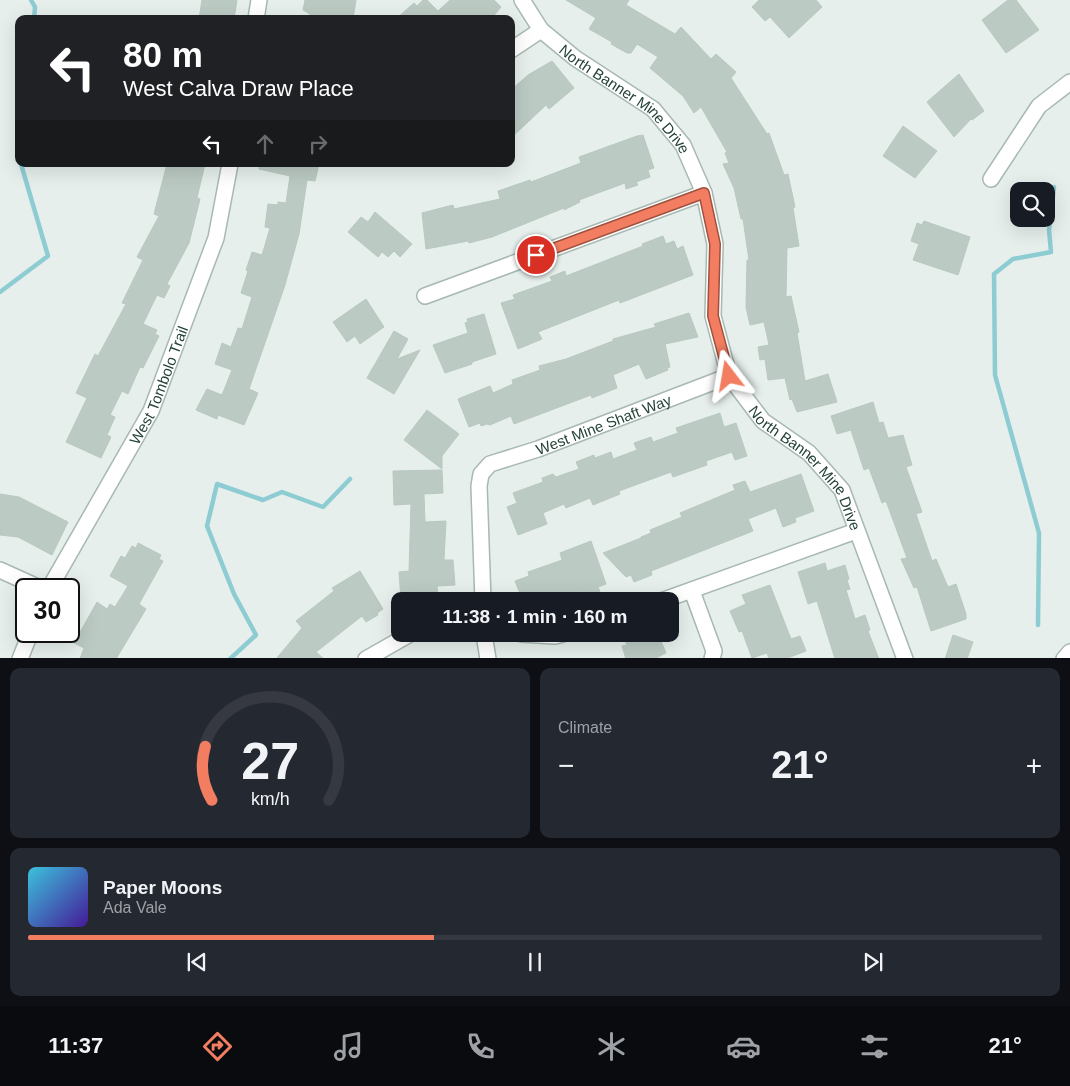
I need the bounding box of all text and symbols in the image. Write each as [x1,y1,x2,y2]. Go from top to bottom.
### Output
icon: left [40,35,105,100]
text: 80 m [123,35,203,74]
street label: North Banner Mine Drive [556,41,694,156]
text: West Calva Draw Place [123,76,354,101]
icon: left [198,130,226,158]
icon: ahead [251,130,279,158]
icon: right [304,130,332,158]
map controls [1010,182,1055,227]
button: search [1010,182,1055,227]
pin [515,234,557,276]
icon: arrive [522,241,550,269]
street label: West Tombolo Trail [125,323,191,447]
position arrow [702,349,754,401]
street label: West Mine Shaft Way [533,390,674,458]
street label: North Banner Mine Drive [746,402,865,533]
speed limit sign: 30 [15,578,80,643]
text: 11:38 · 1 min · 160 m [443,606,627,627]
text: Climate [558,719,612,736]
text: 27 [241,732,299,790]
text: 21° [771,744,829,786]
text: − [558,750,574,781]
text: + [1026,750,1042,781]
text: km/h [251,789,289,809]
text: Paper Moons [103,877,222,898]
text: Ada Vale [103,899,167,916]
icon: previous [183,948,211,976]
icon: pause [521,948,549,976]
icon: next [859,948,887,976]
icon: directions [200,1029,235,1064]
icon: music [331,1029,366,1064]
icon: phone [463,1029,498,1064]
icon: climate [594,1029,629,1064]
icon: car [726,1029,761,1064]
icon: filters [857,1029,892,1064]
text: 11:37 [48,1033,103,1058]
text: 21° [988,1033,1022,1058]

